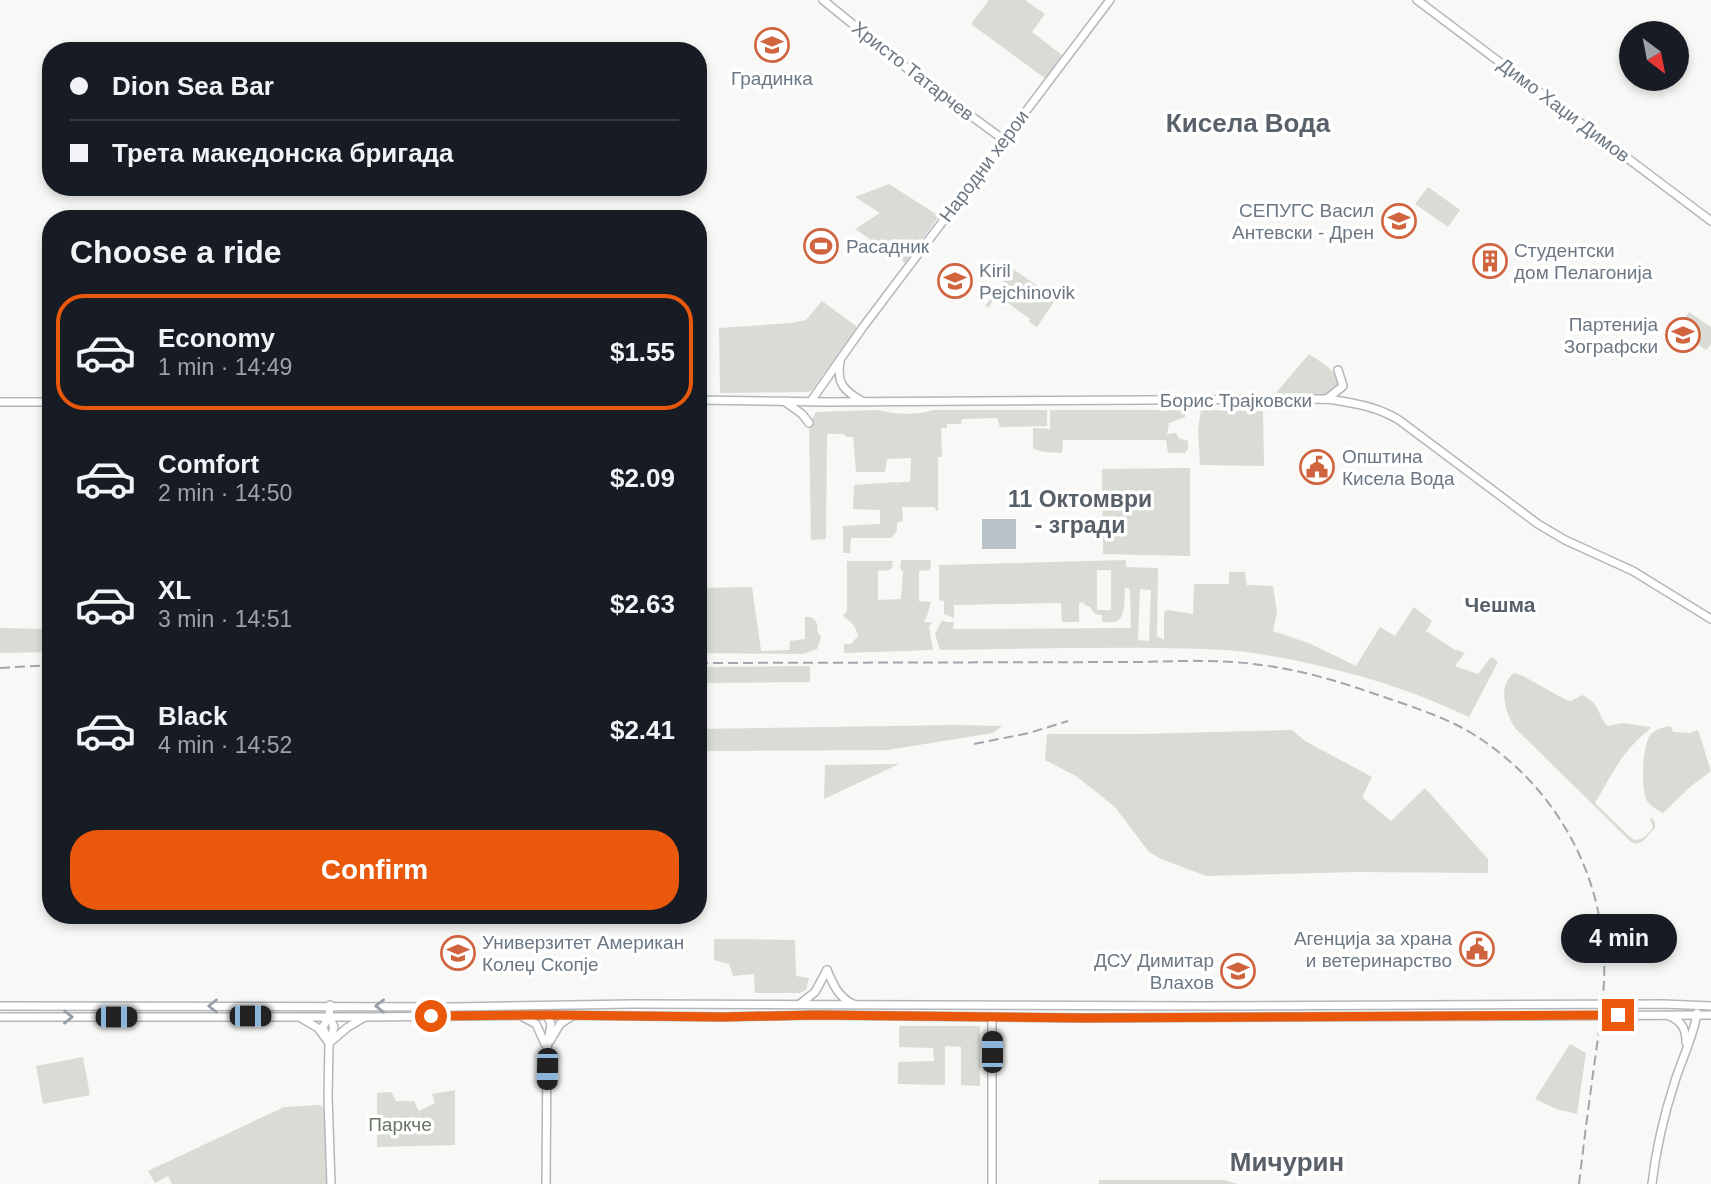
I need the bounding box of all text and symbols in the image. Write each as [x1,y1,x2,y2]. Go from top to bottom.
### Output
street label: Христо Татарчев [848,17,978,125]
north arrow [1619,21,1689,91]
map controls [1619,21,1689,91]
school or university icon: Градинка [753,26,791,64]
street label: Димо Хаџи Димов [1494,54,1634,166]
place label: Градинка [731,68,813,89]
text: Dion Sea Bar [112,71,274,101]
street label: Народни херои [935,106,1033,226]
district label: Кисела Вода [1166,108,1331,138]
text: Трета македонска бригада [112,138,454,168]
place label: СЕПУГС Васил Антевски - Дрен [1232,200,1374,243]
school or university icon: СЕПУГС Васил Антевски - Дрен [1380,202,1418,240]
sports icon: Расадник [802,227,840,265]
text: Choose a ride [70,234,282,270]
place label: Расадник [846,236,930,257]
place label: Студентски дом Пелагонија [1514,240,1653,283]
building icon: Студентски дом Пелагонија [1471,242,1509,280]
place label: Kiril Pejchinovik [979,260,1076,303]
school or university icon: Kiril Pejchinovik [936,262,974,300]
place label: Партенија Зографски [1564,314,1658,357]
school or university icon: Партенија Зографски [1664,316,1702,354]
icon: car [74,321,137,384]
text: Economy [158,323,275,353]
text: $1.55 [610,337,675,367]
text: 1 min · 14:49 [158,354,292,380]
street label: Борис Трајковски [1160,390,1312,411]
place label: Општина Кисела Вода [1342,446,1455,489]
icon: car [74,447,137,510]
public building icon: Општина Кисела Вода [1298,448,1336,486]
text: Comfort [158,449,259,479]
text: $2.09 [610,463,675,493]
text: 2 min · 14:50 [158,480,292,506]
district label: 11 Октомври - згради [1008,486,1152,538]
icon: car [74,573,137,636]
text: XL [158,575,191,605]
text: $2.63 [610,589,675,619]
district label: Чешма [1465,593,1536,616]
text: 3 min · 14:51 [158,606,292,632]
icon: car [74,699,137,762]
text: Black [158,701,227,731]
text: $2.41 [610,715,675,745]
text: 4 min · 14:52 [158,732,292,758]
button: Confirm [70,830,679,910]
callout: 4 min [1560,914,1676,962]
text: 4 min [1589,925,1649,951]
place label: Агенција за храна и ветеринарство [1294,928,1452,971]
public building icon: Агенција за храна и ветеринарство [1458,930,1496,968]
place label: Универзитет Американ Колеџ Скопје [482,932,684,975]
school or university icon: Универзитет Американ Колеџ Скопје [439,934,477,972]
place label: ДСУ Димитар Влахов [1094,950,1214,993]
school or university icon: ДСУ Димитар Влахов [1219,952,1257,990]
one-way arrow [207,998,217,1014]
one-way arrow [374,998,384,1014]
route end [1602,999,1634,1031]
route start [415,1000,447,1032]
car [230,1006,272,1027]
car [96,1007,138,1028]
one-way arrow [63,1009,74,1025]
car [982,1031,1003,1073]
car [537,1048,558,1090]
park label: Паркче [368,1114,432,1135]
district label: Мичурин [1230,1147,1344,1177]

